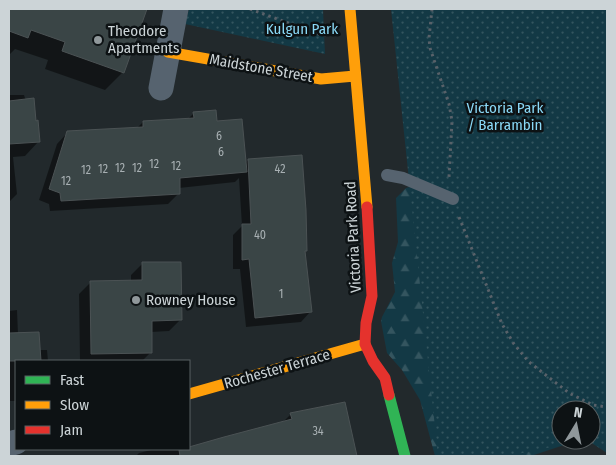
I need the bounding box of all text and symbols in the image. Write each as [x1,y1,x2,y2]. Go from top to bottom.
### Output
park label: Kulgun Park [266,20,338,38]
place label: Theodore Apartments [108,22,179,57]
marker: Theodore Apartments [92,34,104,46]
street label: Maidstone Street [208,50,314,86]
park label: Victoria Park / Barrambin [467,99,543,134]
house number: 6 [216,129,222,143]
house number: 6 [218,145,224,159]
house number: 12 [149,157,159,171]
house number: 12 [171,159,181,173]
house number: 12 [115,161,125,175]
house number: 12 [132,161,142,175]
house number: 12 [98,162,108,176]
house number: 42 [275,162,285,176]
house number: 12 [81,163,91,177]
house number: 12 [61,174,71,188]
street label: Victoria Park Road [341,181,365,293]
house number: 40 [254,228,266,242]
house number: 1 [279,287,283,301]
place label: Rowney House [146,291,236,309]
marker: Rowney House [130,294,142,306]
street label: Rochester Terrace [222,345,332,393]
legend [15,360,190,450]
text: Fast [60,371,84,389]
text: Slow [60,396,89,414]
north arrow [551,400,601,450]
text: N [573,404,584,422]
text: Jam [60,421,83,439]
house number: 34 [312,424,324,438]

